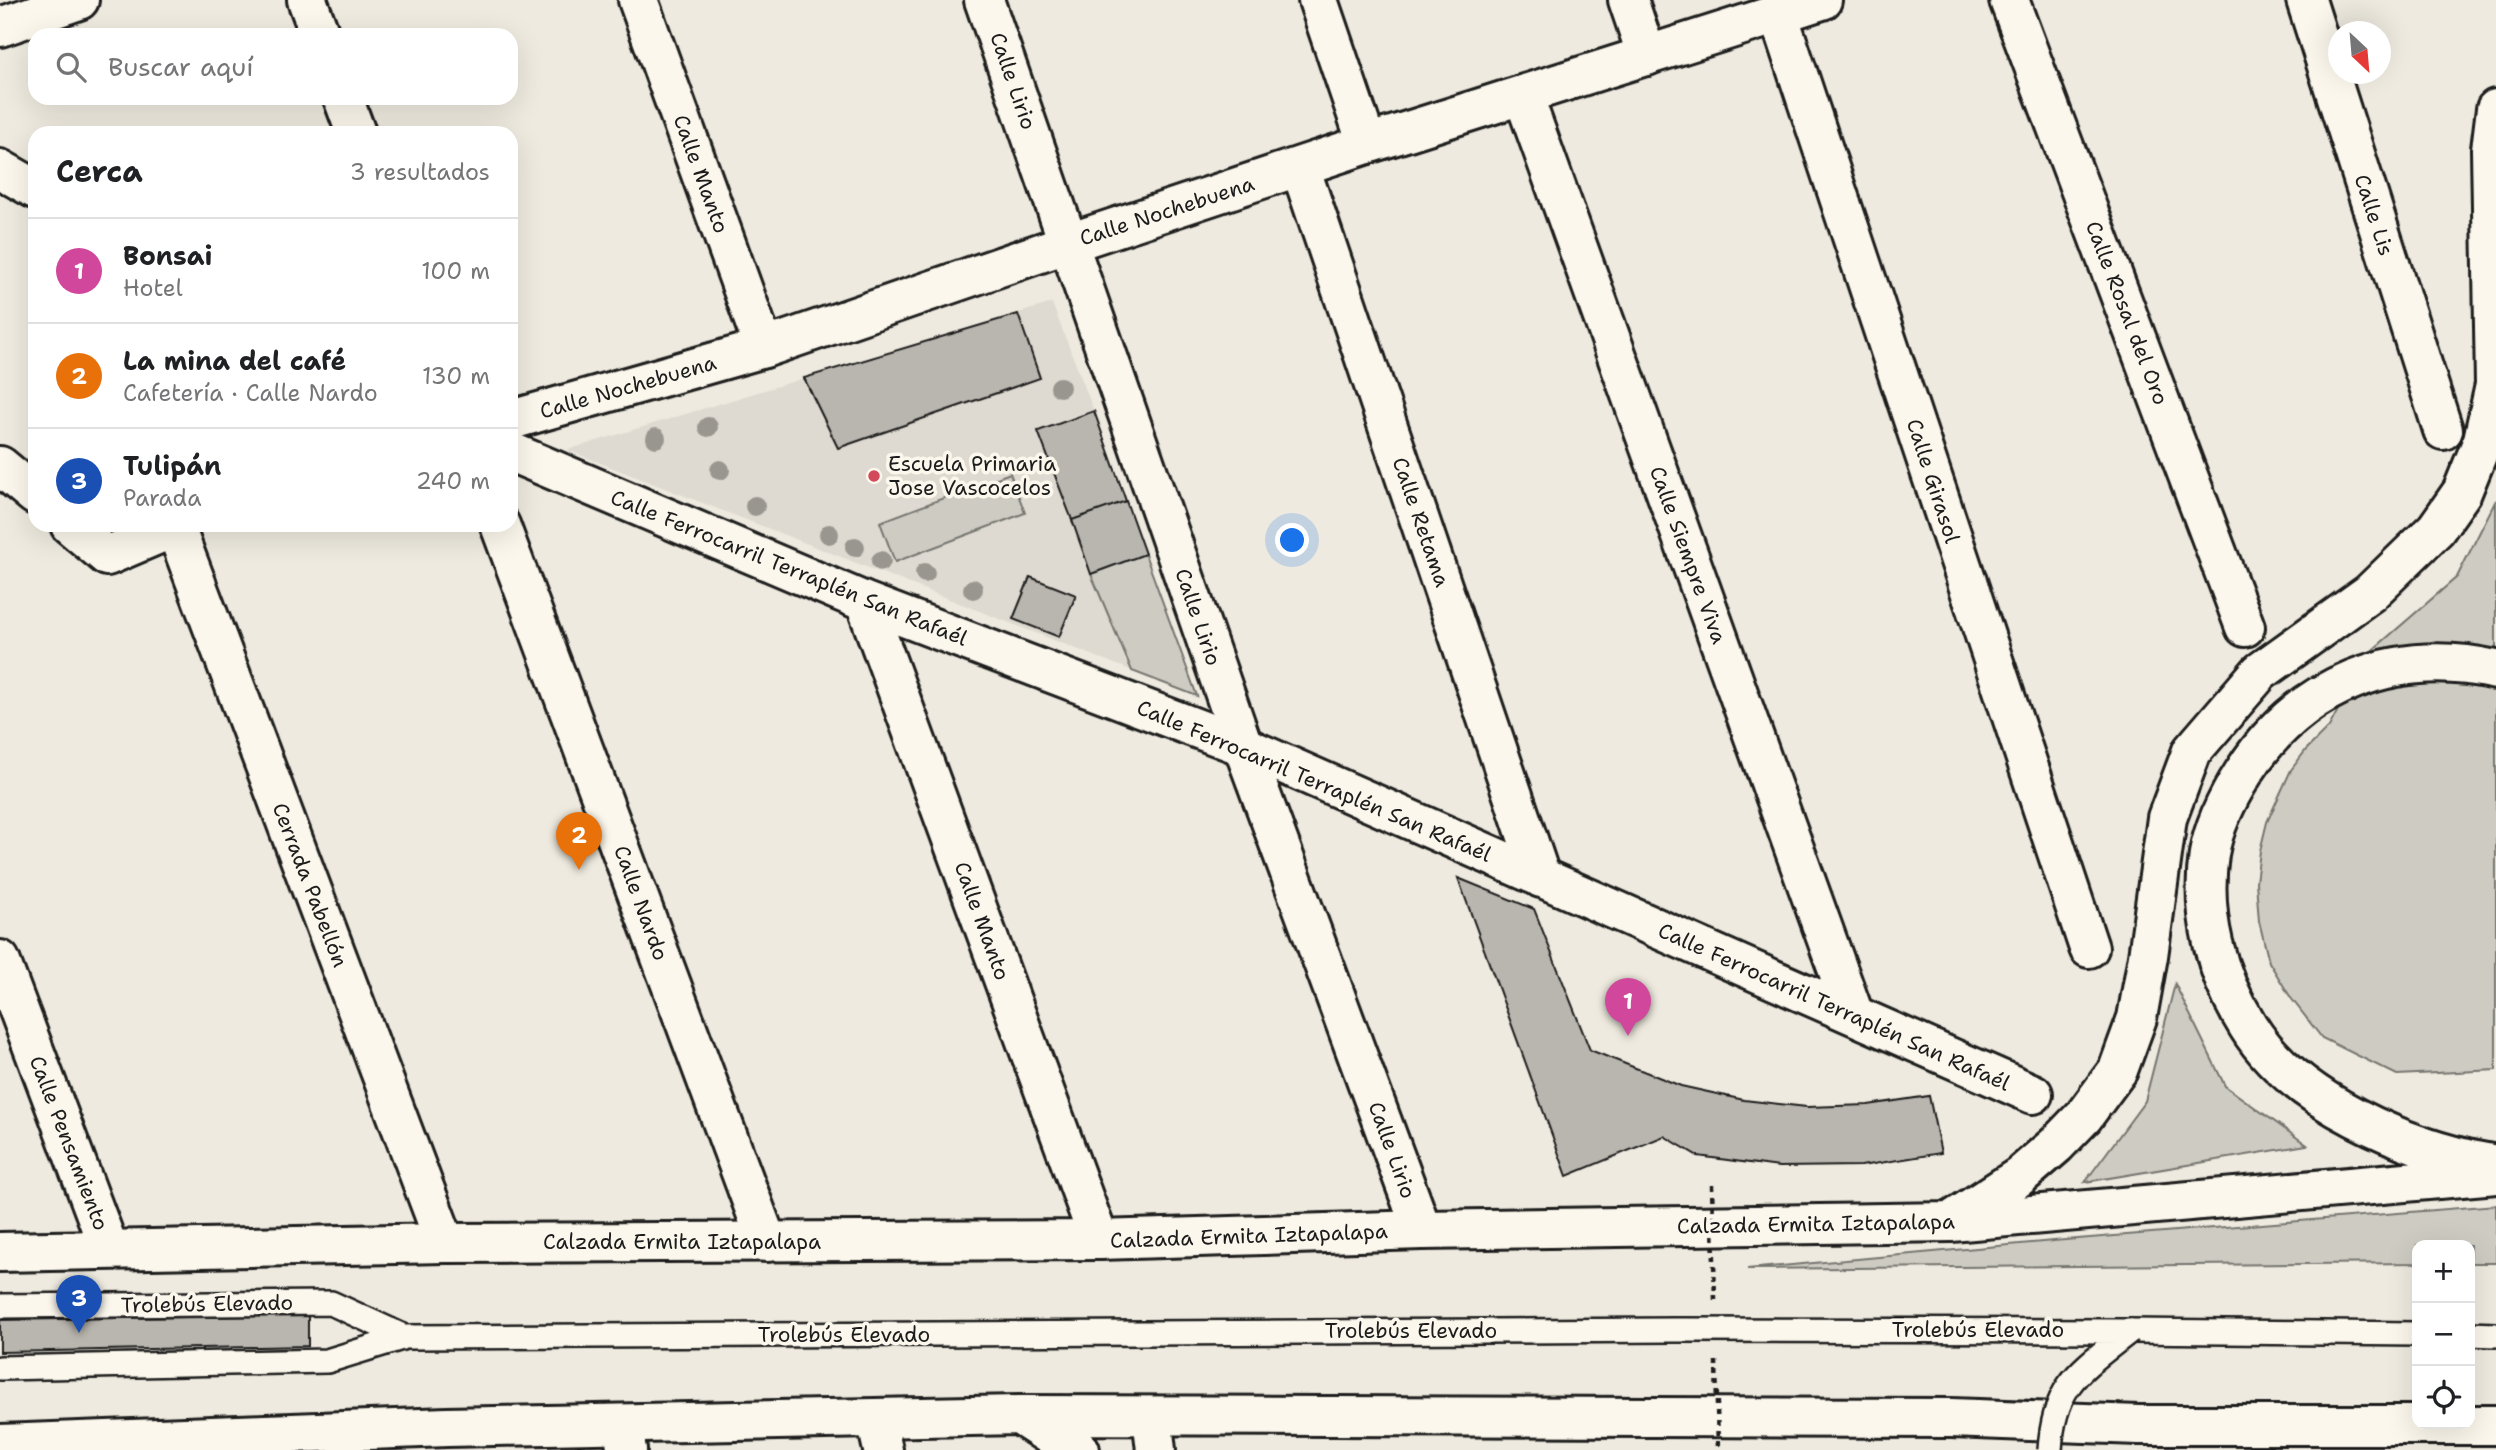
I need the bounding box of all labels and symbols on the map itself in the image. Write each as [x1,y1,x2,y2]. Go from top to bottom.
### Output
north arrow [2328,21,2391,84]
street label: Calle Lirio [983,29,1043,133]
street label: Calle Manto [667,111,735,237]
street label: Calle Nochebuena [1076,170,1258,252]
street label: Calle Lis [2348,171,2400,259]
street label: Calle Rosal del Oro [2079,217,2175,409]
street label: Calle Nochebuena [537,348,719,426]
street label: Calle Girasol [1900,415,1966,547]
place label: Escuela Primaria Jose Vascocelos [888,450,1056,502]
street label: Calle Retama [1386,453,1456,591]
street label: Calle Siempre Viva [1643,462,1733,648]
marker: Escuela Primaria Jose Vascocelos [866,468,882,484]
street label: Calle Ferrocarril Terraplén San Rafaél [606,483,972,653]
your location [1275,523,1309,557]
street label: Calle Lirio [1168,565,1228,669]
street label: Calle Ferrocarril Terraplén San Rafaél [1132,693,1496,869]
street label: Cerrada Pabellón [266,799,354,971]
pin: 2 [556,812,602,870]
street label: Calle Nardo [607,842,675,964]
street label: Calle Manto [948,858,1016,984]
street label: Calle Ferrocarril Terraplén San Rafaél [1654,916,2015,1098]
pin: 1 [1605,978,1651,1036]
street label: Calle Pensamiento [23,1052,115,1234]
street label: Calle Lirio [1362,1098,1422,1202]
street label: Calzada Ermita Iztapalapa [1677,1208,1955,1240]
street label: Calzada Ermita Iztapalapa [1110,1217,1388,1255]
street label: Calzada Ermita Iztapalapa [543,1228,821,1256]
pin: 3 [56,1275,102,1333]
street label: Trolebús Elevado [121,1288,293,1320]
street label: Trolebús Elevado [1892,1316,2064,1344]
street label: Trolebús Elevado [1325,1317,1497,1345]
street label: Trolebús Elevado [758,1321,930,1349]

